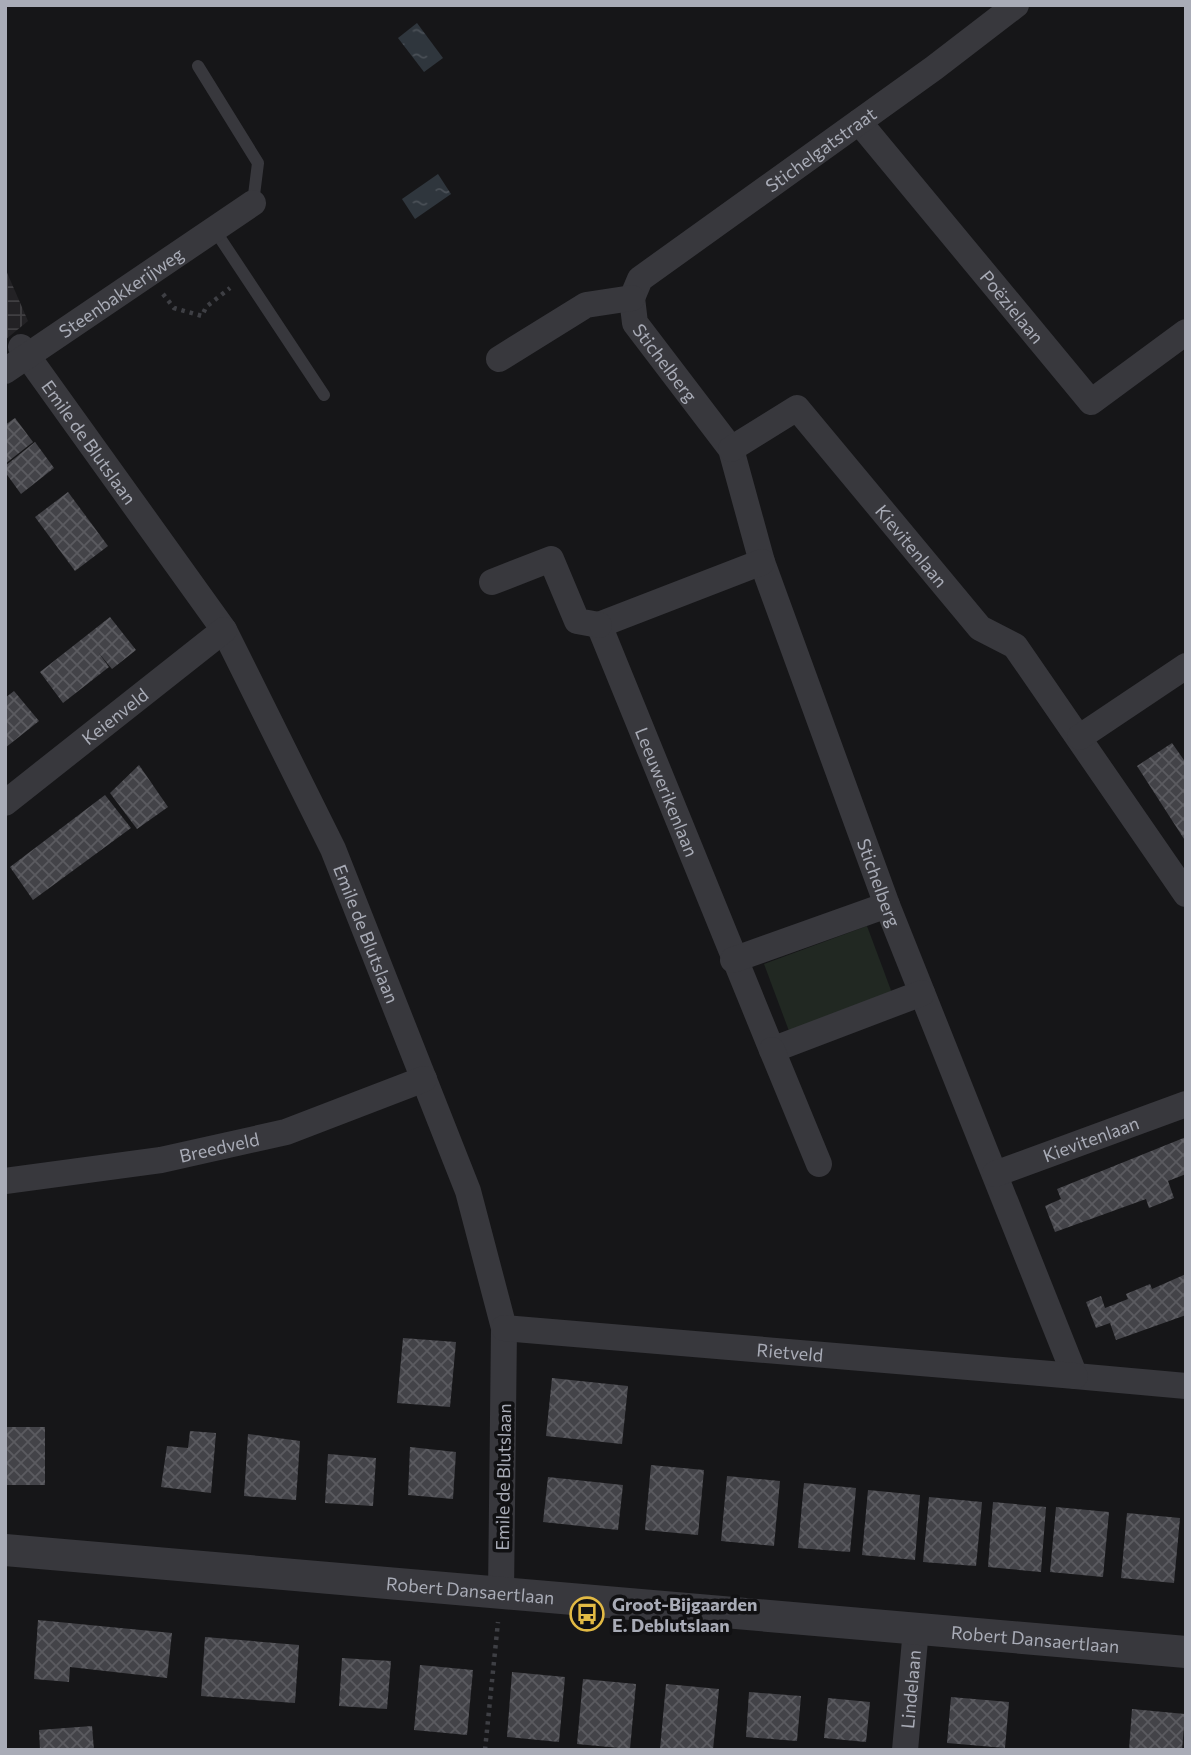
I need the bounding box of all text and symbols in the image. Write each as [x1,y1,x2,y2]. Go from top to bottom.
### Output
street label: Stichelgatstraat [761,102,880,196]
street label: Steenbakkerijweg [55,242,187,342]
street label: Poëzielaan [976,266,1049,348]
street label: Stichelberg [628,319,702,406]
street label: Emile de Blutslaan [37,376,141,508]
street label: Kievitenlaan [871,500,952,592]
street label: Keienveld [77,683,153,749]
street label: Leeuwerikenlaan [631,724,703,860]
street label: Stichelberg [853,835,906,930]
street label: Emile de Blutslaan [329,861,404,1006]
street label: Kievitenlaan [1040,1111,1142,1167]
street label: Breedveld [177,1127,261,1167]
street label: Rietveld [756,1338,824,1366]
street label: Emile de Blutslaan [491,1403,515,1551]
street label: Robert Dansaertlaan [385,1572,555,1608]
place label: Groot-Bijgaarden E. Deblutslaan [612,1593,757,1636]
bus stop icon: Groot-Bijgaarden E. Deblutslaan [568,1595,606,1633]
street label: Robert Dansaertlaan [950,1621,1120,1657]
street label: Lindelaan [896,1649,925,1730]

